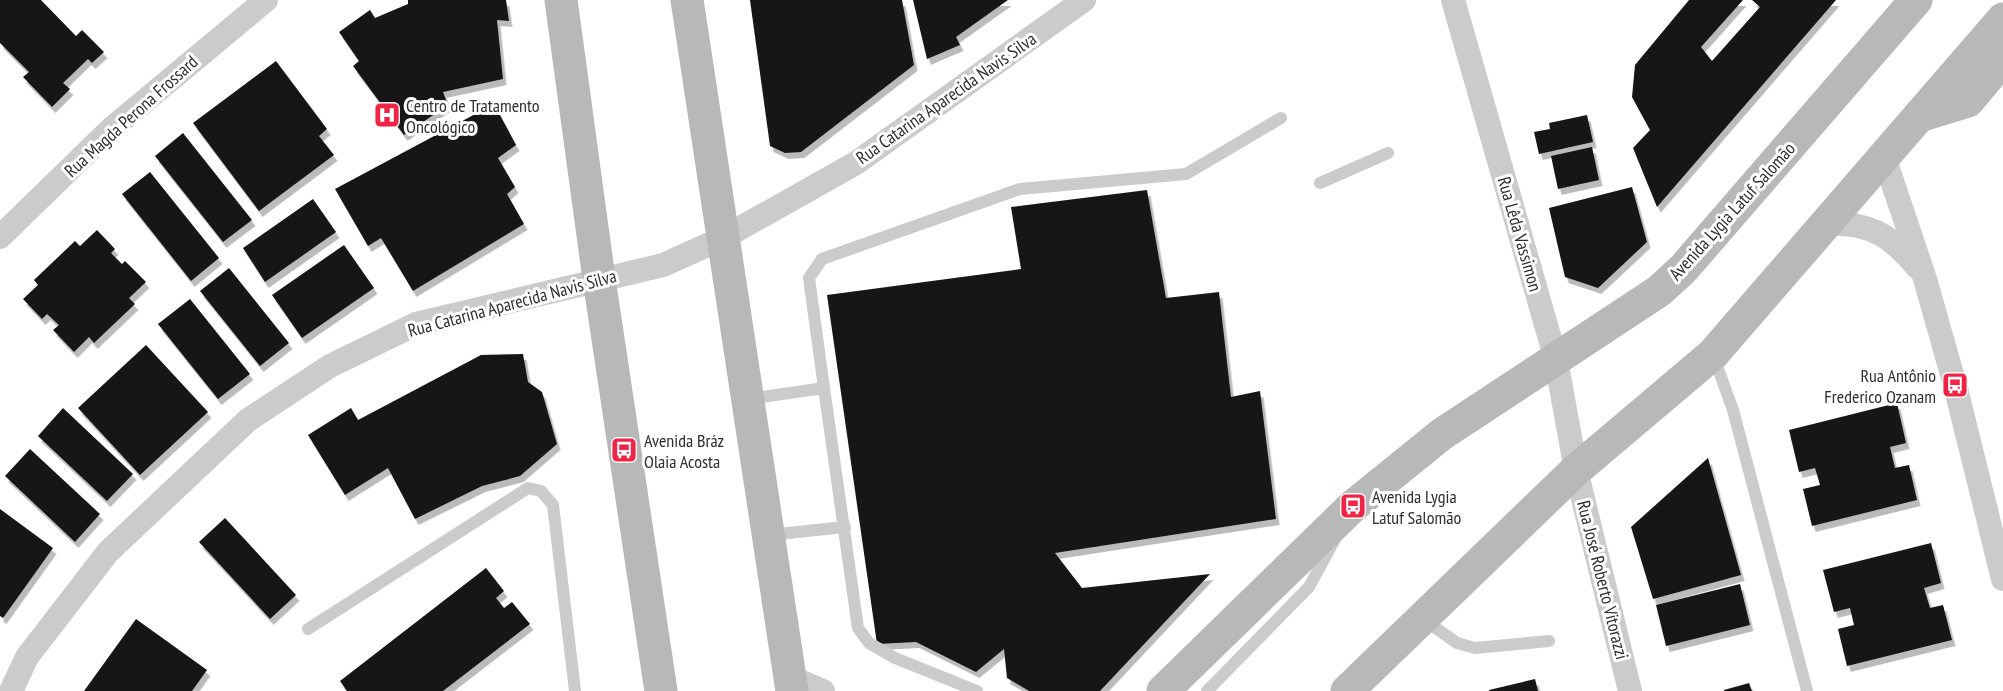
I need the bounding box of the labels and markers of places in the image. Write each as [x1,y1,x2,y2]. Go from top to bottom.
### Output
place label: Centro de Tratamento Oncológico [406,94,540,138]
hospital icon: Centro de Tratamento Oncológico [372,100,402,130]
place label: Rua Antônio Frederico Ozanam [1824,364,1936,408]
bus stop icon: Rua Antônio Frederico Ozanam [1940,370,1970,400]
place label: Avenida Bráz Olaia Acosta [644,429,724,473]
bus stop icon: Avenida Bráz Olaia Acosta [609,435,639,465]
place label: Avenida Lygia Latuf Salomão [1372,485,1461,529]
bus stop icon: Avenida Lygia Latuf Salomão [1338,491,1368,521]

